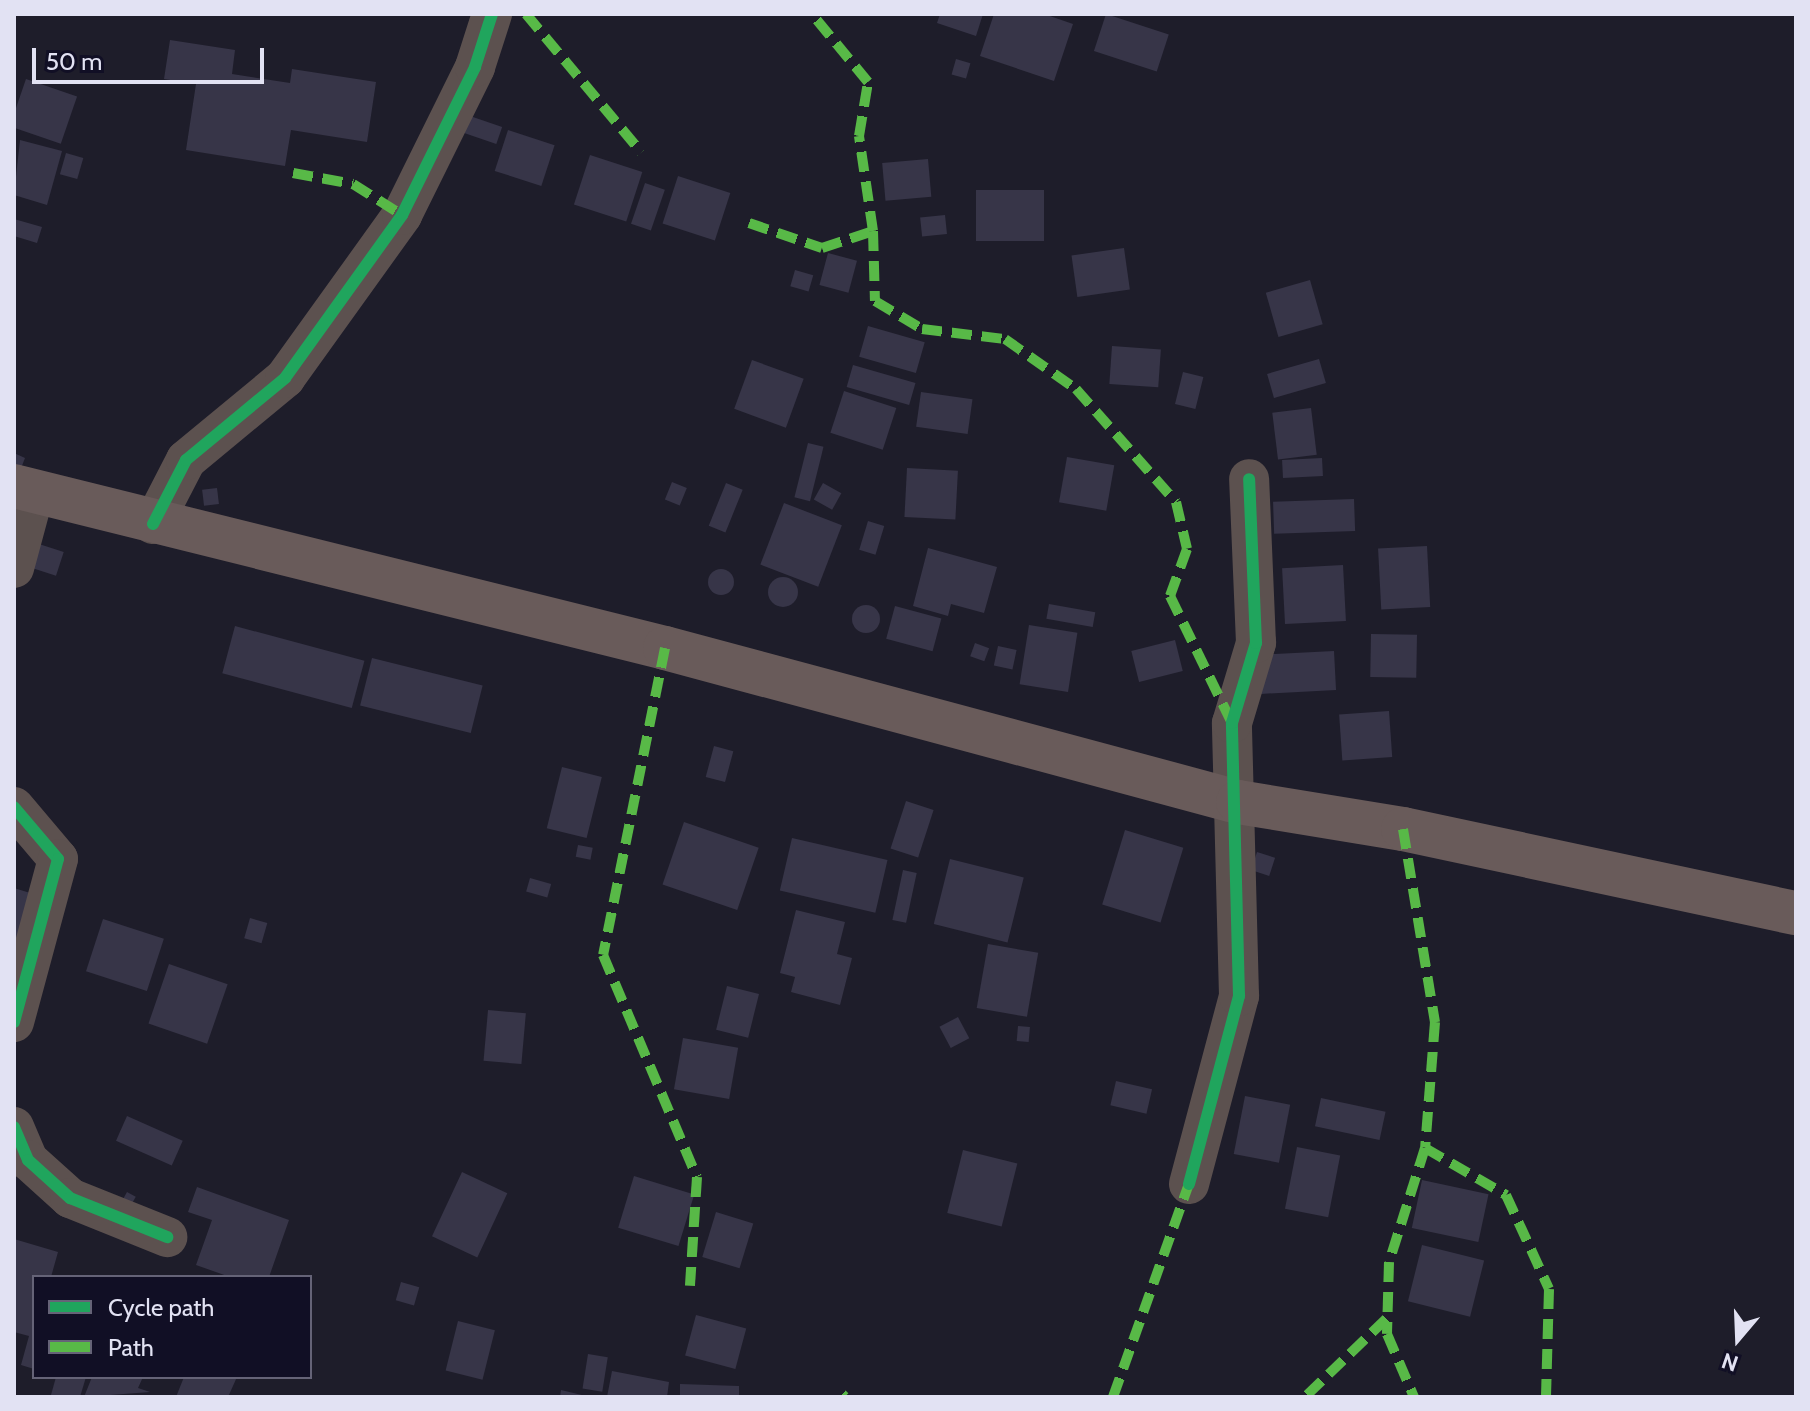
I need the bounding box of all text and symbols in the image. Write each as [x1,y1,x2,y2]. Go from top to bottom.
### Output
scale bar [36,32,268,82]
text: 50 m [46,47,102,76]
legend [32,1275,312,1379]
text: Cycle path [108,1293,214,1322]
north arrow [1698,1299,1778,1379]
text: Path [108,1333,154,1362]
text: N [1718,1347,1742,1377]

